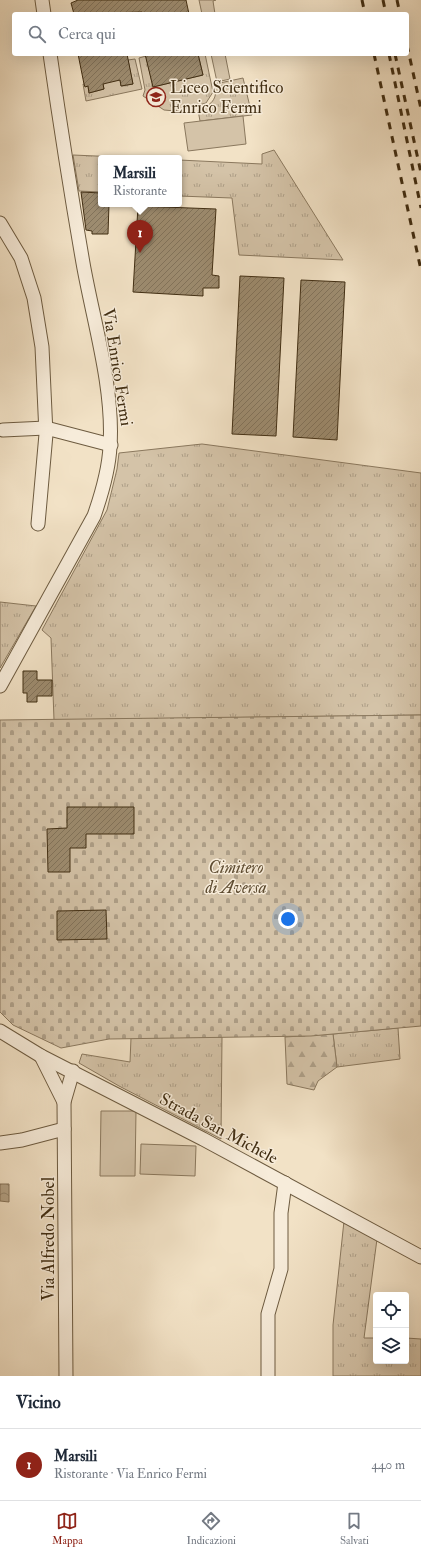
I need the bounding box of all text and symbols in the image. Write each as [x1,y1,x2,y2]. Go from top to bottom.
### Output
search box [12,12,409,56]
icon: search [26,23,48,45]
text: Cerca qui [58,25,116,44]
place label: Liceo Scientifico Enrico Fermi [170,77,283,118]
school or university icon: Liceo Scientifico Enrico Fermi [145,86,167,108]
popup [98,155,182,207]
text: Marsili [113,164,156,183]
text: Ristorante [113,183,167,199]
pin: 1 [127,220,153,253]
street label: Via Enrico Fermi [98,307,137,428]
park label: Cimitero di Aversa [205,857,267,898]
your location [278,909,298,929]
street label: Strada San Michele [156,1088,282,1169]
street label: Via Alfredo Nobel [38,1176,59,1301]
map controls [373,1292,409,1364]
button: locate [373,1292,409,1328]
button: layers [373,1328,409,1364]
text: Vicino [16,1392,61,1413]
text: Marsili [54,1447,97,1466]
text: 1 [27,1457,31,1473]
text: 440 m [371,1457,405,1473]
text: Ristorante · Via Enrico Fermi [54,1466,207,1482]
tab: Mappa [52,1510,83,1547]
tab: Indicazioni [187,1510,236,1547]
tab: Salvati [340,1510,369,1547]

